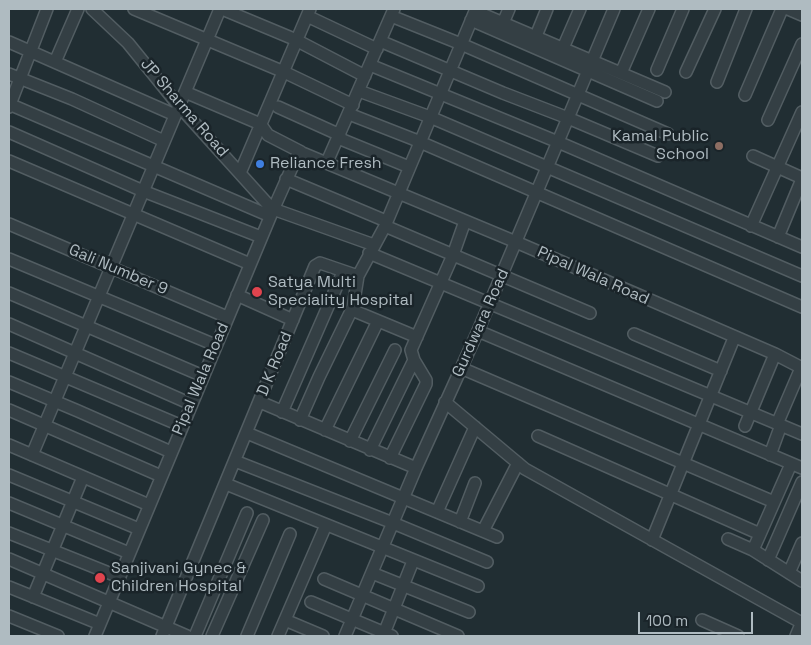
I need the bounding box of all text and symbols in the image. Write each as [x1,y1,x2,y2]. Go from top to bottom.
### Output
street label: JP Sharma Road [136,55,232,161]
place label: Kamal Public School [612,127,709,165]
marker: Kamal Public School [713,140,725,152]
place label: Reliance Fresh [270,154,382,174]
marker: Reliance Fresh [254,158,266,170]
street label: Gali Number 9 [66,241,170,299]
street label: Pipal Wala Road [534,243,652,309]
street label: Gurdwara Road [449,266,513,380]
place label: Satya Multi Speciality Hospital [268,273,413,311]
marker: Satya Multi Speciality Hospital [250,285,264,299]
street label: Pipal Wala Road [169,320,233,438]
street label: D K Road [253,329,297,399]
place label: Sanjivani Gynec & Children Hospital [111,559,246,597]
marker: Sanjivani Gynec & Children Hospital [93,571,107,585]
scale bar [641,602,756,634]
text: 100 m [646,611,688,630]

